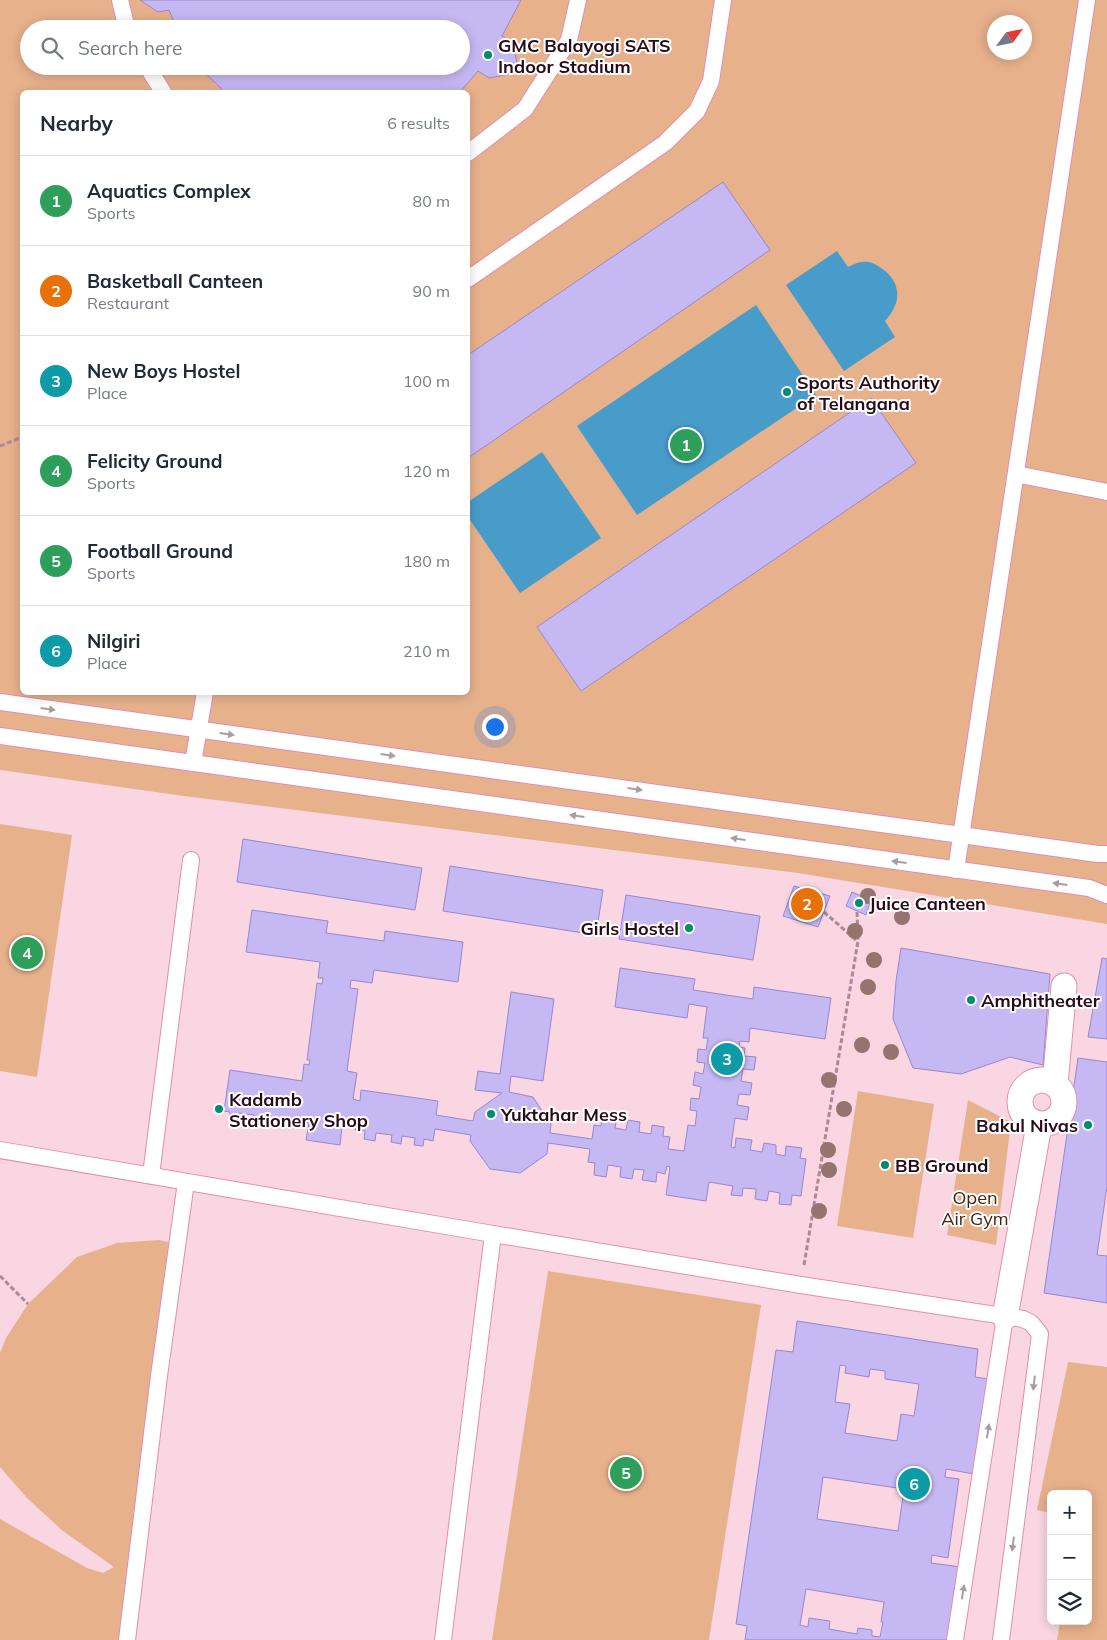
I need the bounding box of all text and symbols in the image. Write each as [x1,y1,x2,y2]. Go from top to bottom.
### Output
north arrow [987,15,1032,60]
search box [20,20,470,75]
icon: search [38,34,66,62]
place label: GMC Balayogi SATS Indoor Stadium [498,34,671,78]
text: Search here [78,36,182,60]
marker: GMC Balayogi SATS Indoor Stadium [482,49,494,61]
text: Nearby [40,110,113,136]
text: 6 results [387,113,450,133]
text: Aquatics Complex [87,179,251,203]
text: 1 [51,191,61,211]
text: 80 m [413,191,450,211]
text: Sports [87,203,135,223]
text: Basketball Canteen [87,269,263,293]
text: 2 [51,281,61,301]
text: 90 m [413,281,450,301]
text: Restaurant [87,293,169,313]
text: New Boys Hostel [87,359,240,383]
text: 3 [51,371,61,391]
text: 100 m [403,371,450,391]
place label: Sports Authority of Telangana [797,371,940,415]
text: Place [87,383,127,403]
marker: Sports Authority of Telangana [781,386,793,398]
pin: 1 [670,426,702,464]
text: Felicity Ground [87,449,222,473]
text: 4 [51,461,61,481]
text: 120 m [403,461,450,481]
text: Sports [87,473,135,493]
text: Football Ground [87,539,233,563]
text: 5 [51,551,61,571]
text: 180 m [403,551,450,571]
text: Sports [87,563,135,583]
text: Nilgiri [87,629,140,653]
text: 6 [51,641,61,661]
text: 210 m [403,641,450,661]
text: Place [87,653,127,673]
one-way arrow [41,705,57,713]
your location [482,714,508,740]
one-way arrow [219,730,235,738]
one-way arrow [380,752,396,760]
one-way arrow [628,786,644,794]
one-way arrow [569,812,585,820]
one-way arrow [729,835,745,843]
one-way arrow [890,858,906,866]
one-way arrow [1051,880,1067,888]
pin: 2 [791,885,823,923]
place label: Juice Canteen [869,892,986,915]
marker: Juice Canteen [853,897,865,909]
place label: Girls Hostel [580,917,679,940]
marker: Girls Hostel [683,922,695,934]
pin: 4 [11,934,43,972]
place label: Amphitheater [981,989,1101,1012]
marker: Amphitheater [965,994,977,1006]
pin: 3 [711,1040,743,1078]
place label: Kadamb Stationery Shop [229,1088,368,1132]
marker: Kadamb Stationery Shop [213,1103,225,1115]
place label: Yuktahar Mess [500,1103,627,1126]
marker: Yuktahar Mess [485,1108,497,1120]
place label: Bakul Nivas [976,1114,1078,1137]
marker: Bakul Nivas [1082,1119,1094,1131]
place label: BB Ground [895,1154,988,1177]
marker: BB Ground [879,1159,891,1171]
park label: Open Air Gym [941,1186,1009,1230]
one-way arrow [1030,1375,1038,1391]
one-way arrow [984,1423,992,1439]
pin: 5 [610,1454,642,1492]
pin: 6 [898,1465,930,1503]
map controls [1047,1490,1092,1625]
button: + [1047,1490,1092,1535]
button: − [1047,1535,1092,1580]
one-way arrow [1009,1536,1017,1552]
button: layers [1047,1580,1092,1625]
one-way arrow [959,1583,967,1599]

